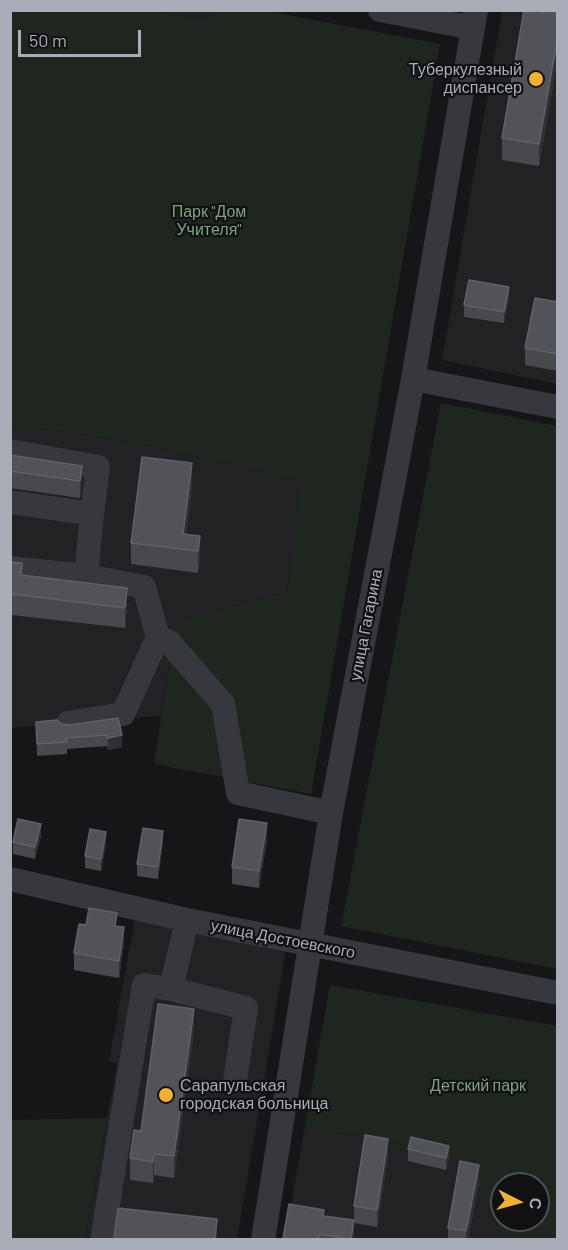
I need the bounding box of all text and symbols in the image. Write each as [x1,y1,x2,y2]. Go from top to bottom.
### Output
scale bar [21,18,144,56]
text: 50 m [29,29,67,51]
place label: Туберкулезный диспансер [409,60,522,98]
marker: Туберкулезный диспансер [527,70,545,88]
park label: Парк "Дом Учителя" [172,202,246,240]
street label: улица Гагарина [346,567,386,683]
street label: улица Достоевского [209,916,357,962]
place label: Сарапульская городская больница [180,1076,328,1114]
park label: Детский парк [430,1076,526,1096]
marker: Сарапульская городская больница [157,1086,175,1104]
north arrow [490,1172,550,1232]
text: С [526,1197,546,1210]

